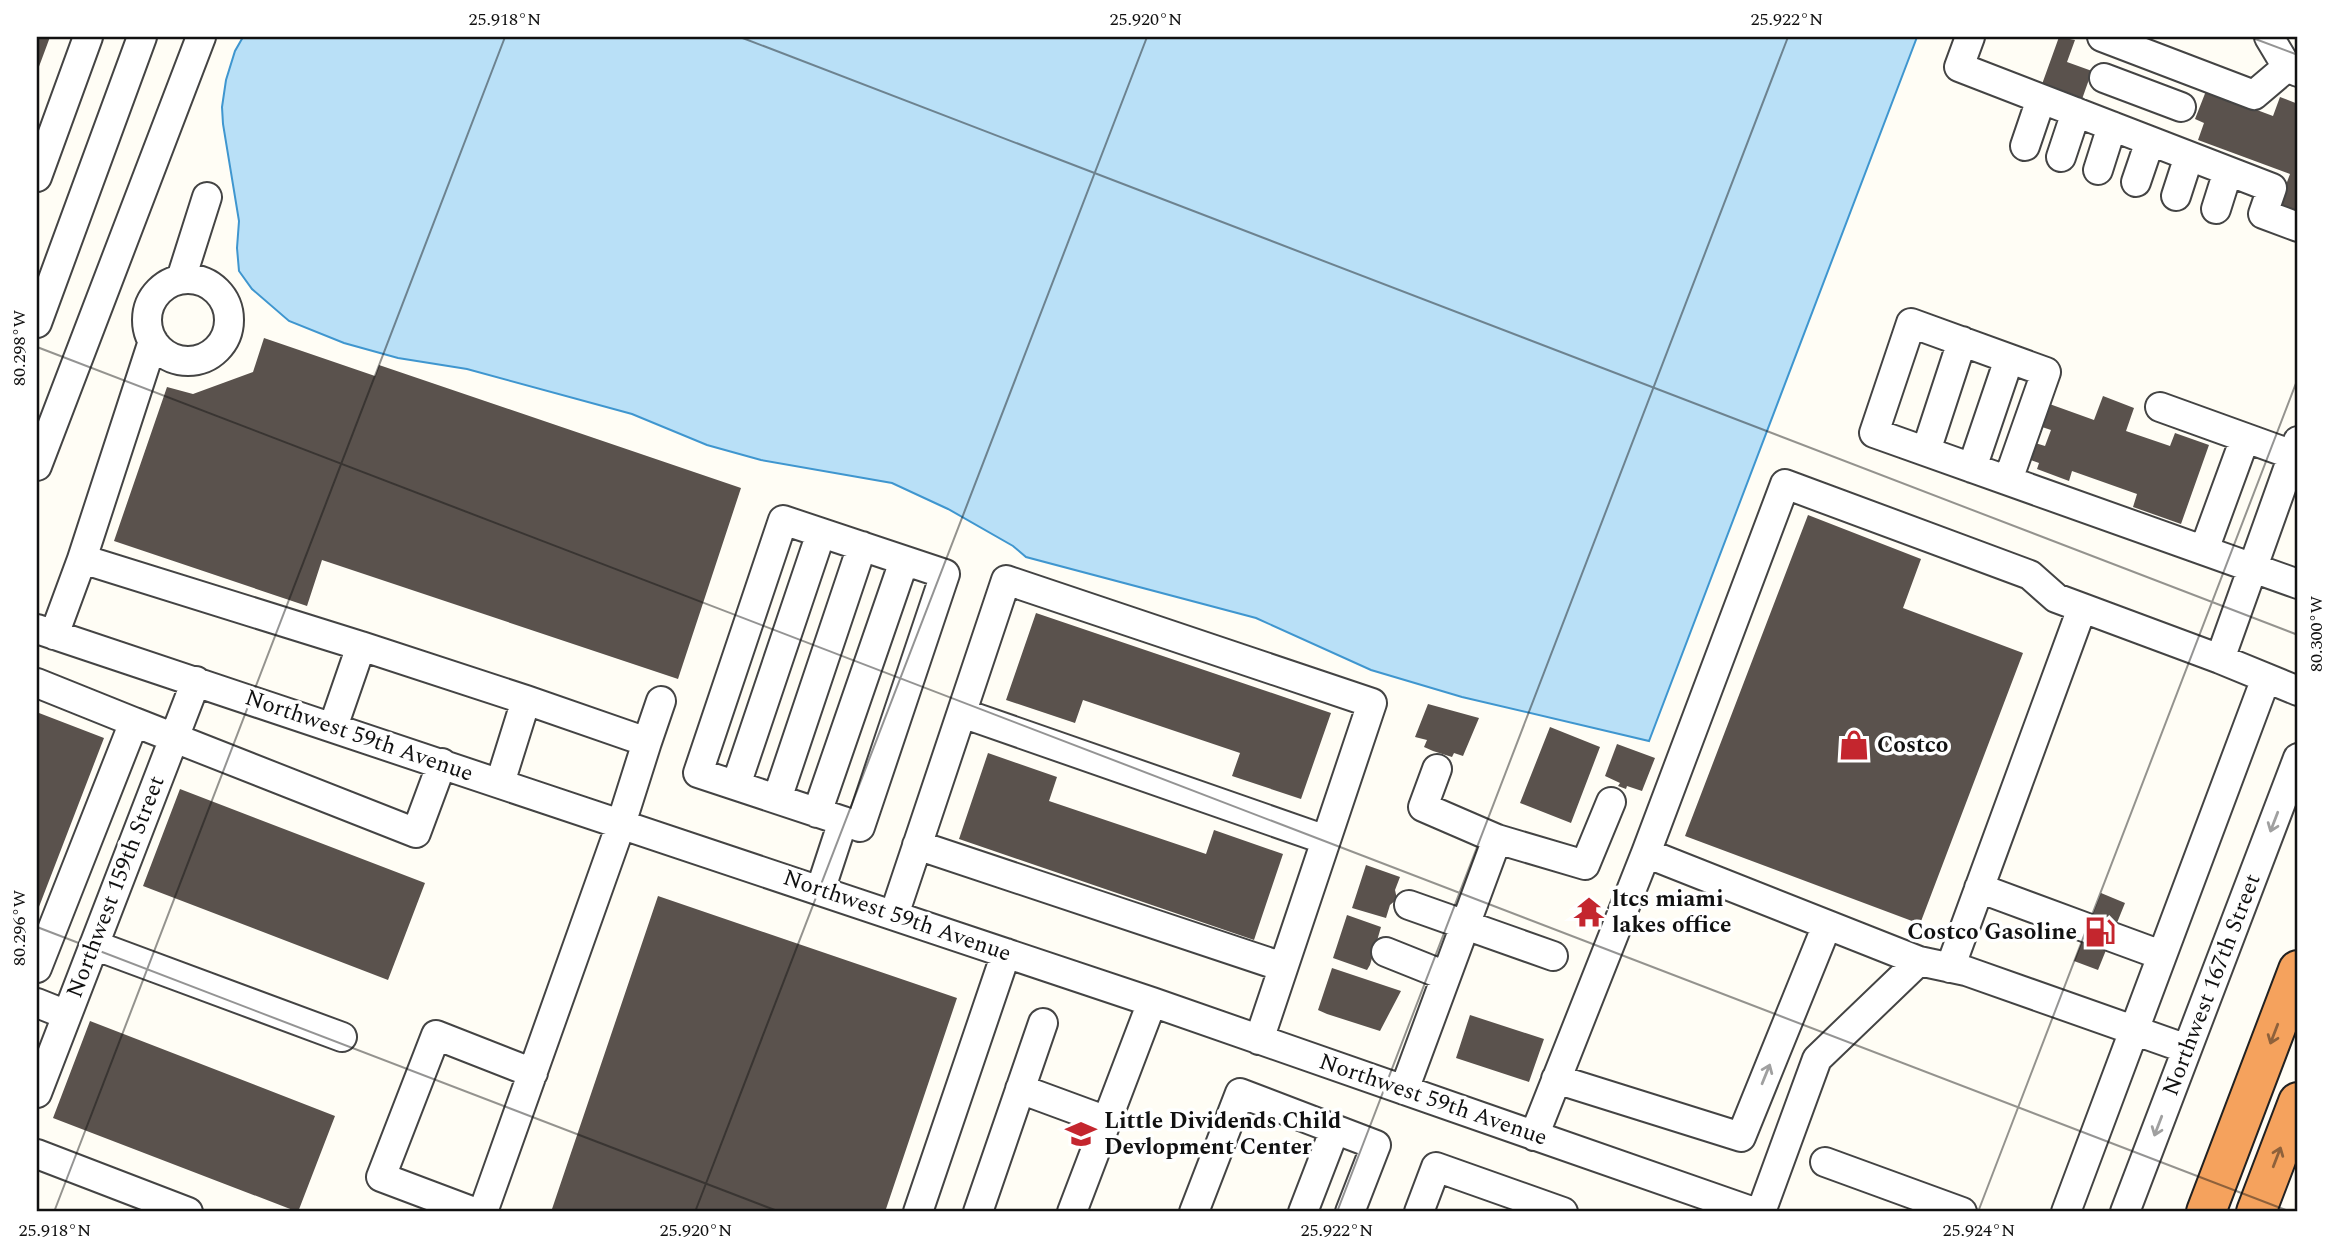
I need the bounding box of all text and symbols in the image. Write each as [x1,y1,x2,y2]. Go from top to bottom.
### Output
text: 25.918°N [469,6,541,33]
text: 25.920°N [1110,6,1182,33]
text: 25.922°N [1751,6,1823,33]
text: 80.298°W [6,310,33,386]
text: 80.300°W [2303,596,2330,672]
street label: Northwest 59th Avenue [240,680,478,792]
shop icon: Costco [1837,728,1871,762]
place label: Costco [1877,728,1948,763]
street label: Northwest 159th Street [57,771,175,1003]
one-way arrow [2267,811,2279,833]
street label: Northwest 59th Avenue [778,860,1016,972]
street label: Northwest 167th Street [2153,869,2271,1101]
place label: ltcs miami lakes office [1612,882,1731,943]
text: 80.296°W [6,890,33,966]
temple icon: ltcs miami lakes office [1572,895,1606,929]
place label: Costco Gasoline [1907,915,2077,950]
fuel station icon: Costco Gasoline [2083,915,2117,949]
one-way arrow [2267,1022,2279,1044]
street label: Northwest 59th Avenue [1314,1044,1552,1156]
one-way arrow [1761,1064,1774,1085]
place label: Little Dividends Child Devlopment Center [1104,1104,1341,1165]
one-way arrow [2151,1115,2163,1137]
school or university icon: Little Dividends Child Devlopment Center [1064,1117,1098,1151]
one-way arrow [2272,1147,2285,1169]
text: 25.918°N [19,1217,91,1244]
text: 25.920°N [660,1217,732,1244]
text: 25.922°N [1301,1217,1373,1244]
text: 25.924°N [1943,1217,2015,1244]

